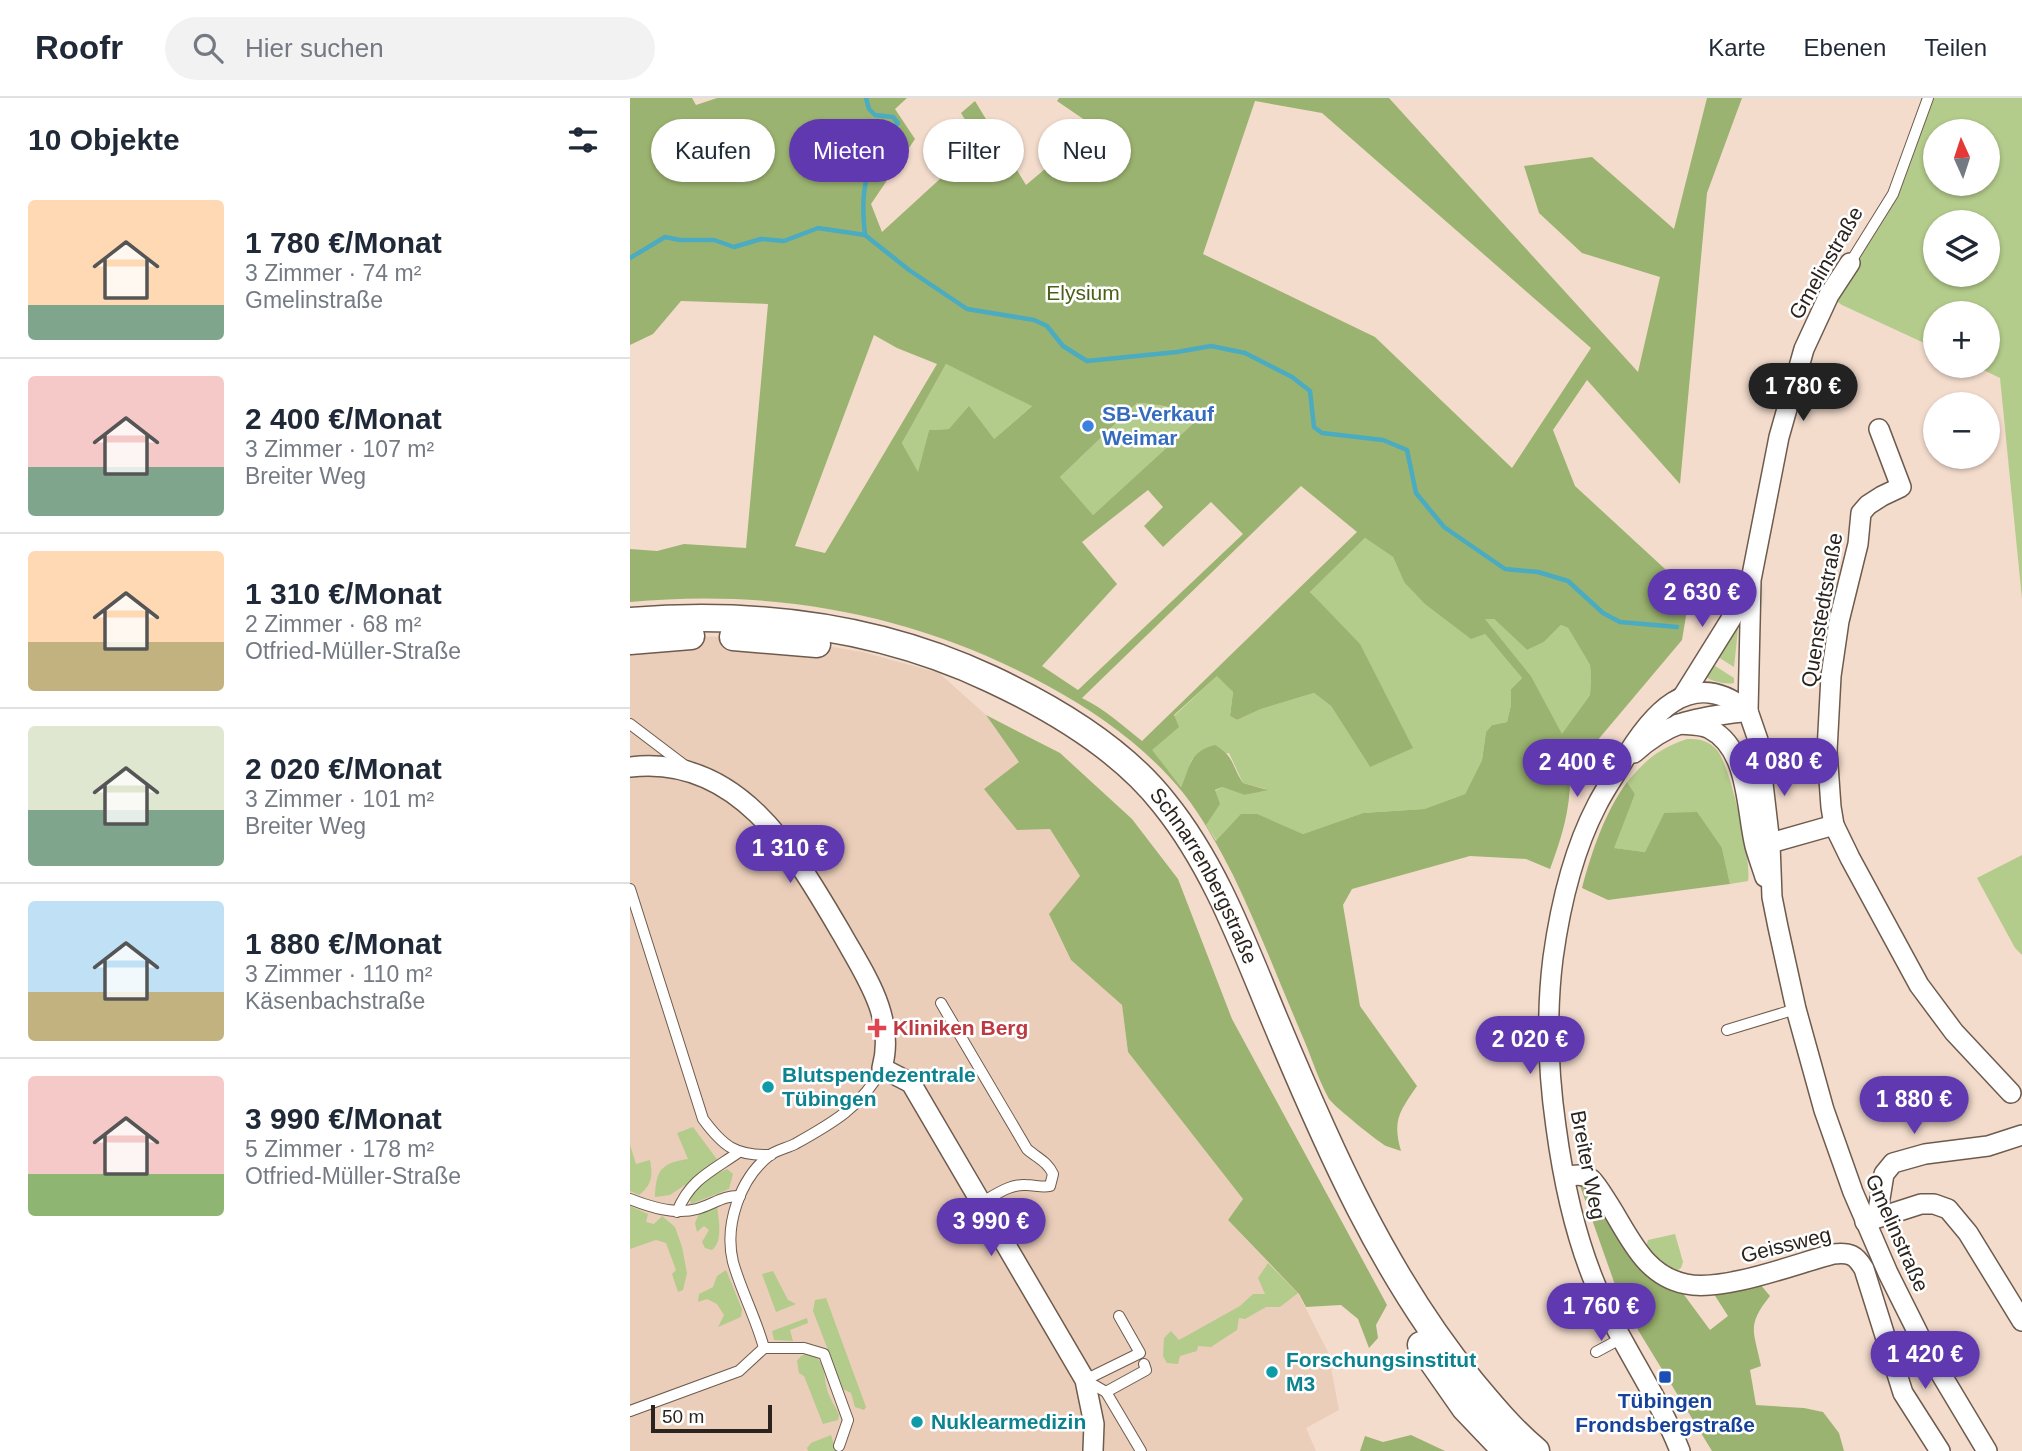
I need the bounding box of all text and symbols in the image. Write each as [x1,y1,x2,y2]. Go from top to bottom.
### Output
search box [165,17,655,80]
text: Roofr [35,29,123,66]
icon: search [189,29,227,67]
text: Hier suchen [245,33,384,63]
text: Karte [1708,34,1766,61]
text: Ebenen [1804,34,1886,61]
text: Teilen [1924,34,1987,61]
chip: Kaufen [651,119,775,182]
chip: Mieten [789,119,909,182]
chip: Filter [923,119,1024,182]
chip: Neu [1038,119,1131,182]
north arrow [1923,119,2000,196]
map controls [1923,119,2000,469]
icon: filters [564,121,602,159]
text: 10 Objekte [28,123,180,156]
street label: Gmelinstraße [1784,202,1867,323]
button: layers [1923,210,2000,287]
text: 1 780 €/Monat [245,226,442,259]
icon: home [84,228,168,312]
text: 3 Zimmer · 74 m² [245,260,421,286]
park label: Elysium [1046,281,1120,304]
text: Gmelinstraße [245,287,383,313]
button: + [1923,301,2000,378]
pin: 1 780 € [1738,364,1868,423]
text: 1 780 € [1765,373,1841,399]
button: − [1923,392,2000,469]
text: 2 400 €/Monat [245,402,442,435]
place label: SB-Verkauf Weimar [1102,402,1215,449]
icon: home [84,404,168,488]
marker: SB-Verkauf Weimar [1080,418,1096,434]
text: 3 Zimmer · 107 m² [245,436,434,462]
text: Breiter Weg [245,463,366,489]
street label: Quenstedtstraße [1797,531,1846,689]
pin: 2 630 € [1637,570,1767,629]
text: 1 310 €/Monat [245,577,442,610]
icon: home [84,579,168,663]
text: 2 630 € [1664,579,1740,605]
text: 2 Zimmer · 68 m² [245,611,421,637]
text: Otfried-Müller-Straße [245,638,461,664]
pin: 4 080 € [1719,738,1849,798]
pin: 2 400 € [1512,740,1642,799]
text: 4 080 € [1746,748,1822,774]
text: 2 400 € [1539,749,1615,775]
text: 2 020 €/Monat [245,752,442,785]
icon: home [84,754,168,838]
street label: Schnarrenbergstraße [1146,783,1262,967]
text: 3 Zimmer · 101 m² [245,786,434,812]
text: Breiter Weg [245,813,366,839]
pin: 1 310 € [725,826,855,885]
text: 1 310 € [752,835,828,861]
text: 1 880 €/Monat [245,927,442,960]
icon: home [84,929,168,1013]
text: 3 Zimmer · 110 m² [245,961,432,987]
text: Käsenbachstraße [245,988,425,1014]
place label: Kliniken Berg [893,1016,1028,1039]
pin: 2 020 € [1465,1016,1595,1076]
marker: Kliniken Berg [867,1018,887,1038]
text: 2 020 € [1492,1026,1568,1052]
place label: Blutspendezentrale Tübingen [782,1063,976,1110]
pin: 1 880 € [1849,1076,1979,1136]
marker: Blutspendezentrale Tübingen [760,1079,776,1095]
text: 1 880 € [1876,1086,1952,1112]
text: 3 990 €/Monat [245,1102,442,1135]
icon: home [84,1104,168,1188]
street label: Breiter Weg [1567,1108,1610,1221]
text: 5 Zimmer · 178 m² [245,1136,434,1162]
text: Otfried-Müller-Straße [245,1163,461,1189]
street label: Gmelinstraße [1861,1171,1934,1295]
pin: 3 990 € [926,1198,1056,1258]
text: 3 990 € [953,1208,1029,1234]
street label: Geissweg [1738,1222,1833,1267]
pin: 1 760 € [1536,1284,1666,1343]
text: 1 760 € [1563,1293,1639,1319]
pin: 1 420 € [1860,1332,1990,1391]
text: 1 420 € [1887,1341,1963,1367]
place label: Forschungsinstitut M3 [1286,1348,1476,1395]
marker: Forschungsinstitut M3 [1264,1364,1280,1380]
marker: Tübingen Frondsbergstraße [1657,1369,1673,1385]
place label: Tübingen Frondsbergstraße [1575,1389,1755,1436]
scale bar [651,1402,772,1434]
text: 50 m [662,1406,704,1427]
place label: Nuklearmedizin [931,1410,1086,1433]
marker: Nuklearmedizin [909,1414,925,1430]

